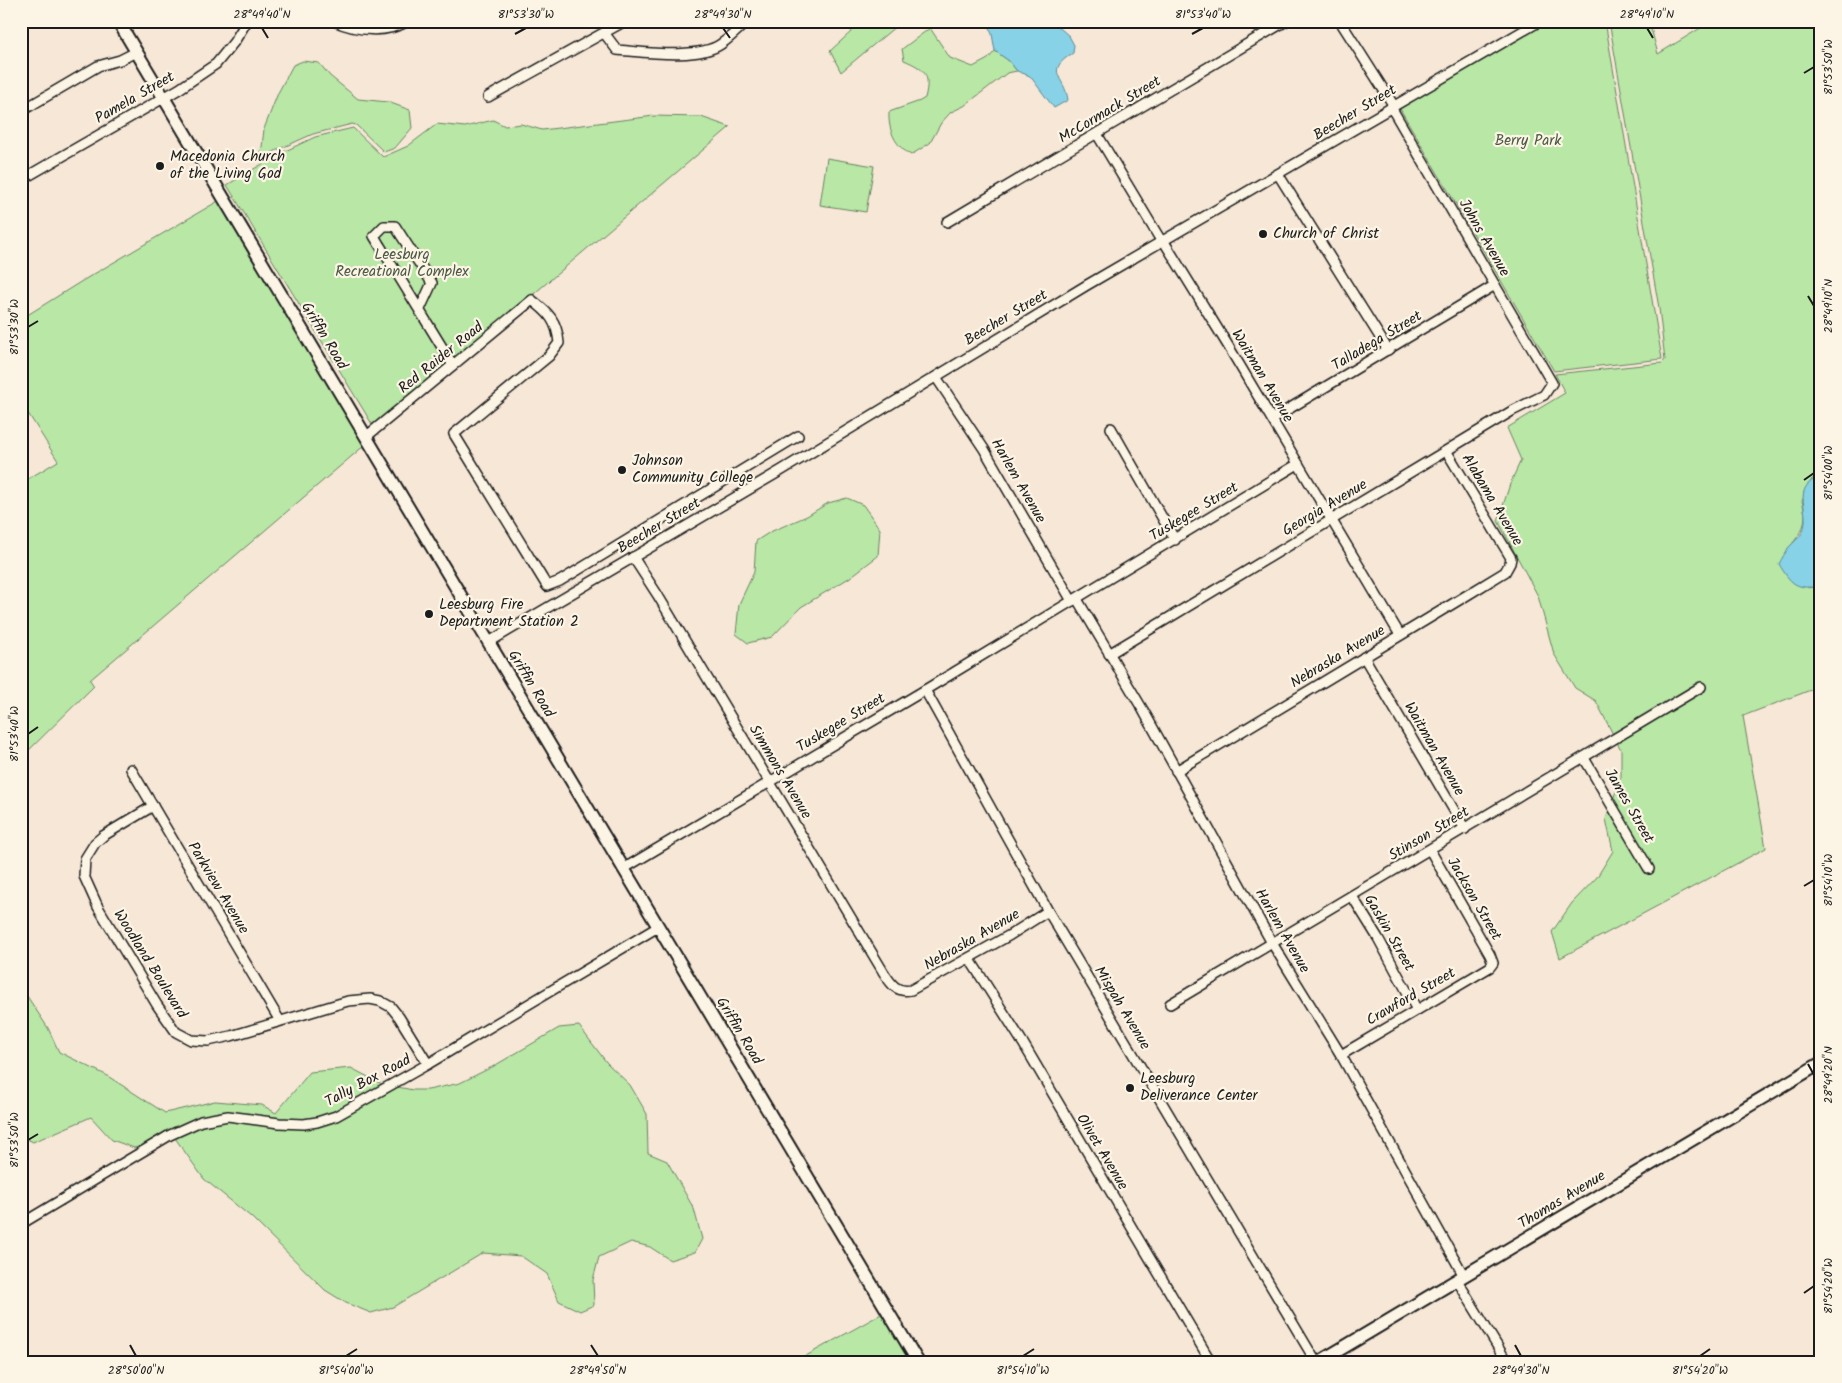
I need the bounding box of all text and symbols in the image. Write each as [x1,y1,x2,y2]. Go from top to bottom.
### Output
text: 28°49'40"N [233,5,291,24]
text: 81°53'30"W [498,5,554,24]
text: 28°49'30"N [694,5,752,24]
text: 81°53'40"W [1175,5,1231,24]
text: 28°49'10"N [1620,5,1674,24]
text: 81°53'50"W [1819,39,1838,95]
street label: Pamela Street [91,65,180,131]
street label: McCormack Street [1054,70,1166,150]
street label: Beecher Street [1309,79,1401,147]
park label: Berry Park [1495,129,1562,153]
place label: Macedonia Church of the Living God [170,145,285,186]
marker: Macedonia Church of the Living God [154,160,166,172]
street label: Johns Avenue [1452,195,1516,282]
place label: Church of Christ [1273,222,1379,246]
marker: Church of Christ [1257,228,1269,240]
park label: Leesburg Recreational Complex [335,243,469,284]
text: 28°49'10"N [1819,279,1838,333]
street label: Beecher Street [960,284,1052,352]
street label: Griffin Road [294,298,354,375]
text: 81°53'30"W [5,299,24,355]
street label: Talladega Street [1327,304,1427,378]
street label: Red Raider Road [393,316,489,400]
street label: Waitman Avenue [1225,325,1300,428]
street label: Harlem Avenue [984,434,1052,528]
text: 81°54'00"W [1819,445,1838,501]
place label: Johnson Community College [632,449,753,490]
street label: Alabama Avenue [1455,449,1529,551]
marker: Johnson Community College [616,464,628,476]
street label: Georgia Avenue [1278,473,1372,543]
street label: Tuskegee Street [1145,476,1243,548]
street label: Beecher Street [613,492,705,560]
place label: Leesburg Fire Department Station 2 [439,593,579,634]
marker: Leesburg Fire Department Station 2 [423,608,435,620]
street label: Nebraska Avenue [1286,619,1390,695]
street label: Griffin Road [501,646,561,723]
street label: Tuskegee Street [792,687,890,759]
street label: Waitman Avenue [1397,697,1471,801]
text: 81°53'40"W [5,706,24,762]
street label: Simmons Avenue [742,720,818,824]
street label: James Street [1598,764,1660,848]
street label: Stinson Street [1384,800,1474,868]
street label: Parkview Avenue [181,837,255,939]
street label: Jackson Street [1440,853,1508,945]
text: 81°54'10"W [1819,854,1838,906]
street label: Harlem Avenue [1248,884,1316,978]
street label: Gaskin Street [1357,890,1421,976]
street label: Nebraska Avenue [919,903,1025,977]
street label: Woodland Boulevard [107,905,194,1024]
street label: Mispah Avenue [1087,961,1157,1055]
street label: Crawford Street [1362,962,1460,1032]
street label: Griffin Road [709,993,769,1070]
text: 28°49'20"N [1819,1046,1838,1104]
street label: Tally Box Road [321,1048,416,1114]
place label: Leesburg Deliverance Center [1140,1067,1258,1108]
marker: Leesburg Deliverance Center [1124,1082,1136,1094]
street label: Olivet Avenue [1070,1109,1134,1195]
text: 81°53'50"W [5,1112,24,1168]
street label: Thomas Avenue [1514,1164,1611,1236]
text: 81°54'20"W [1819,1258,1838,1314]
text: 28°50'00"N [108,1361,164,1380]
text: 81°54'00"W [318,1361,374,1380]
text: 28°49'50"N [569,1361,627,1380]
text: 81°54'10"W [997,1361,1049,1380]
text: 28°49'30"N [1492,1361,1550,1380]
text: 81°54'20"W [1672,1361,1728,1380]

